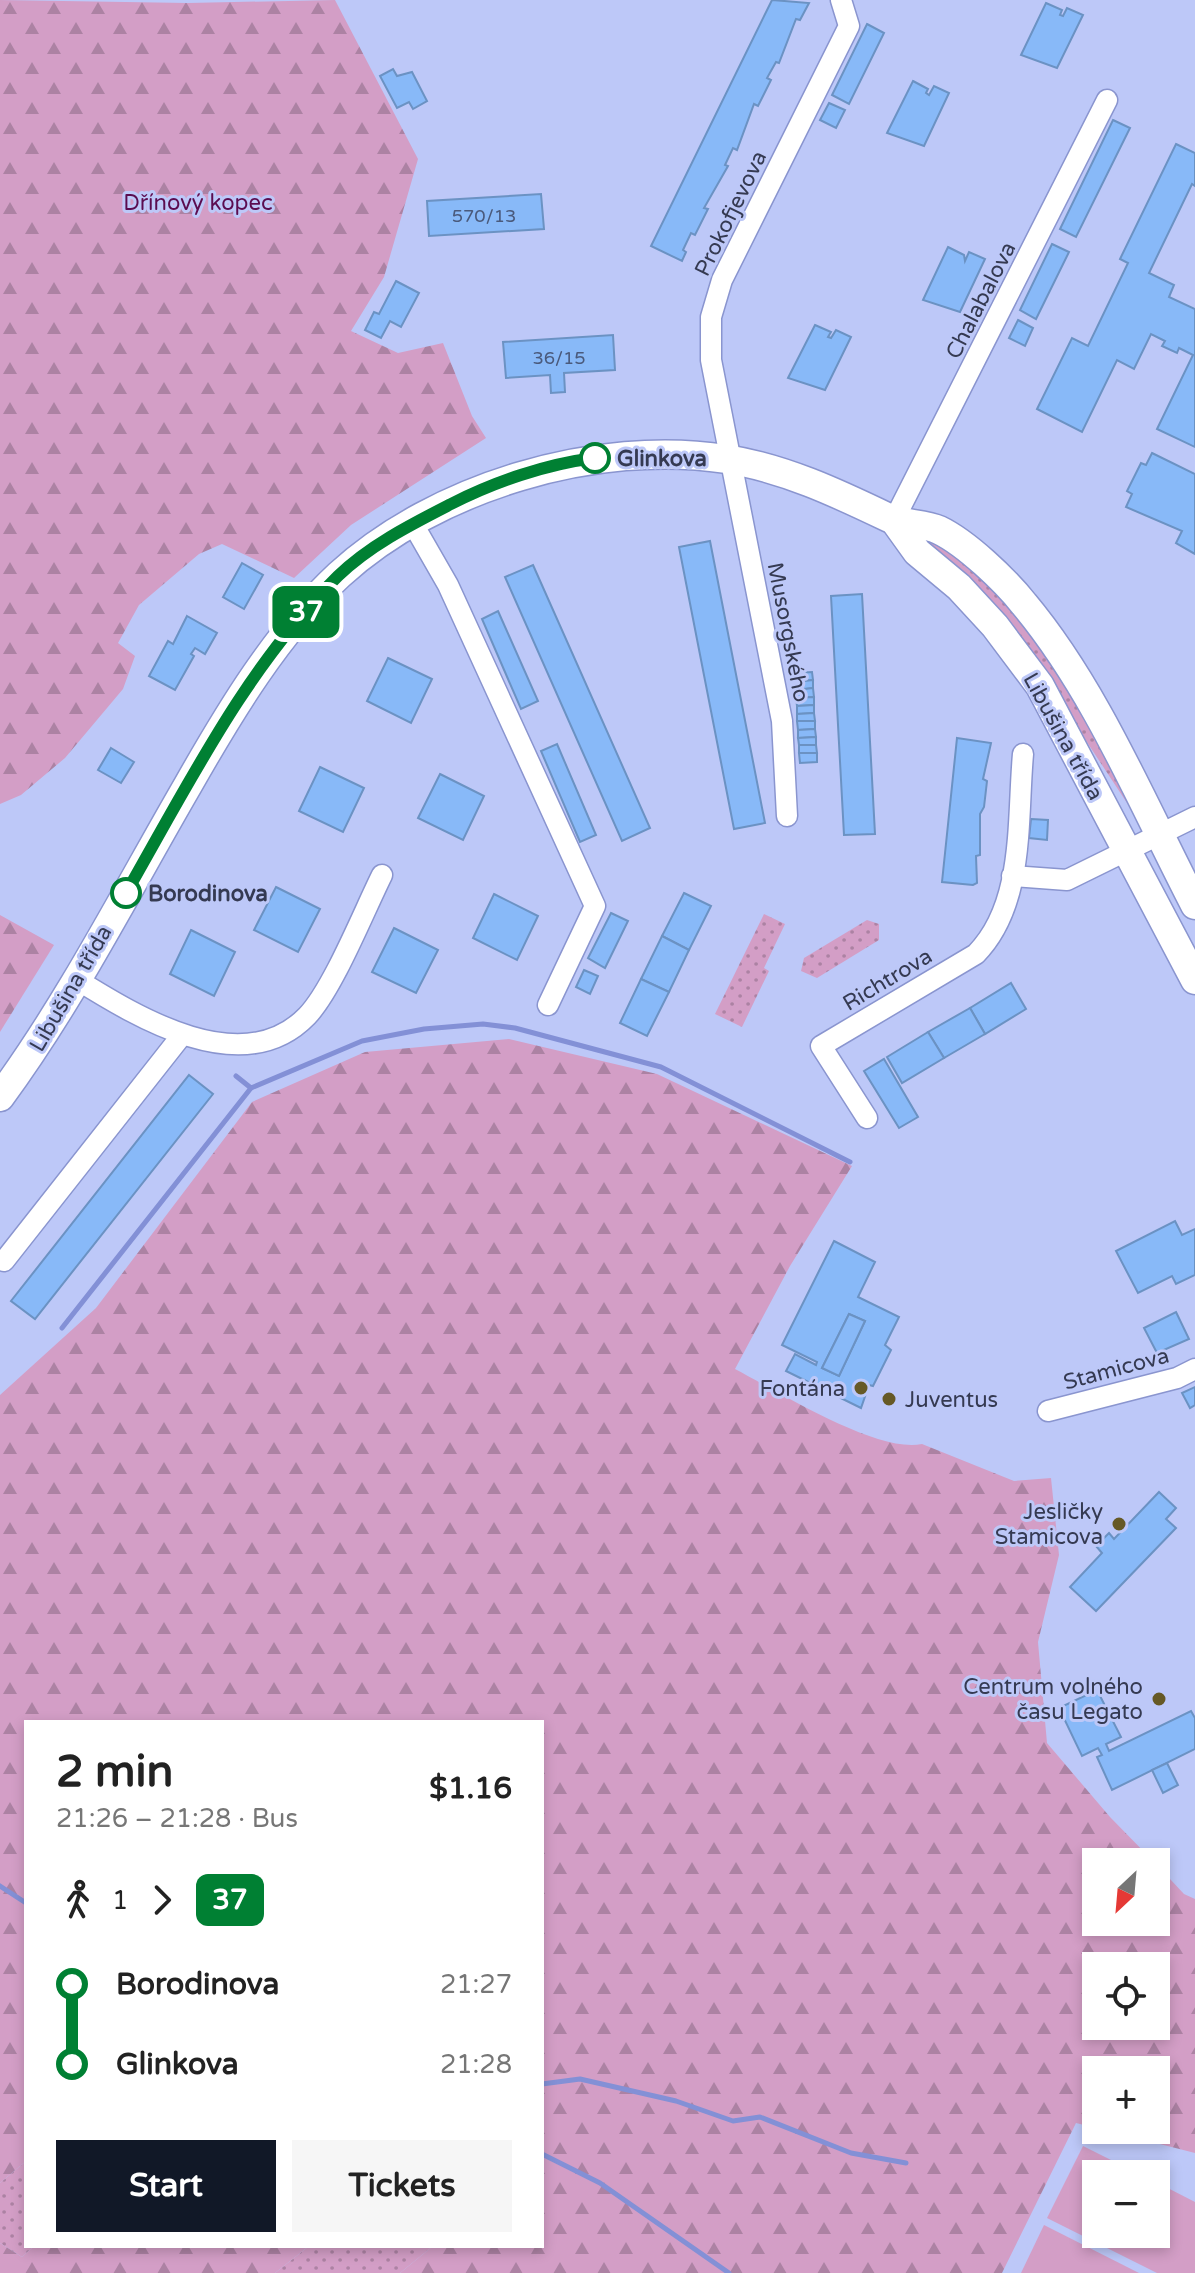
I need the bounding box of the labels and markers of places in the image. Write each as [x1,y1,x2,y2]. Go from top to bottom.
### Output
marker: Glinkova [580,443,610,473]
place label: Glinkova [617,446,707,472]
marker: Borodinova [111,878,141,908]
place label: Borodinova [148,881,268,907]
place label: Fontána [759,1376,845,1402]
marker: Fontána [852,1379,870,1397]
place label: Juventus [905,1387,998,1413]
marker: Juventus [880,1390,898,1408]
place label: Jesličky Stamicova [995,1499,1103,1550]
marker: Jesličky Stamicova [1110,1515,1128,1533]
place label: Centrum volného času Legato [963,1674,1143,1725]
marker: Centrum volného času Legato [1150,1690,1168,1708]

